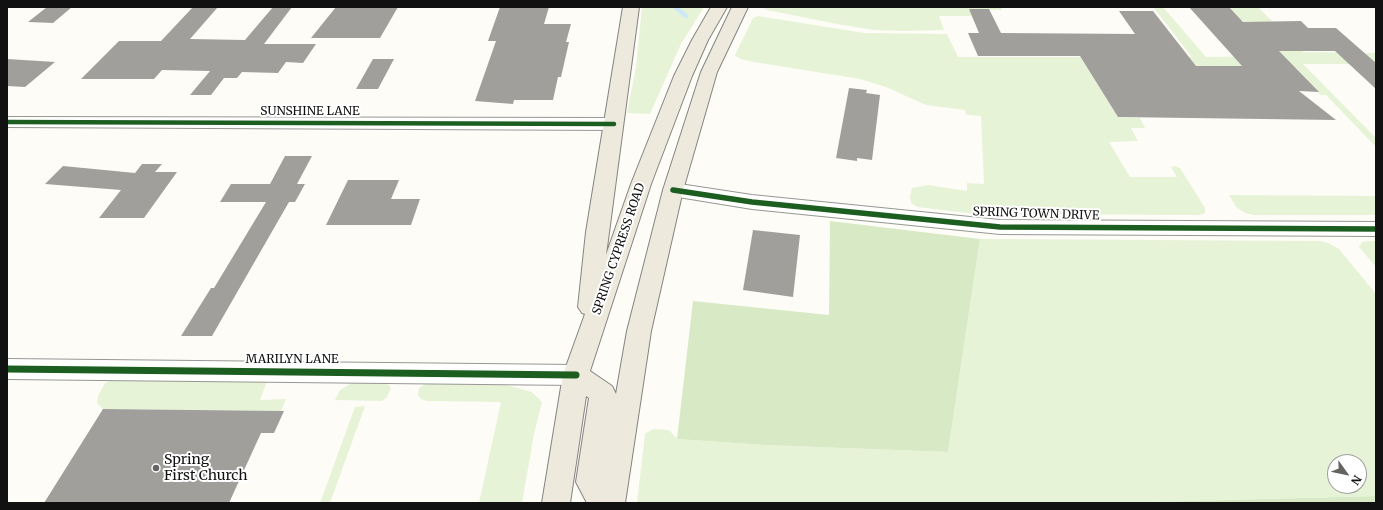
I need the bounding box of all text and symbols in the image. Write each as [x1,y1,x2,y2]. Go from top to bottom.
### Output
street label: SUNSHINE LANE [260,105,360,119]
street label: SPRING CYPRESS ROAD [590,181,648,317]
street label: SPRING TOWN DRIVE [972,205,1100,223]
street label: MARILYN LANE [245,353,339,367]
place label: Spring First Church [164,452,247,484]
north arrow [1327,454,1367,494]
marker: Spring First Church [151,463,161,473]
text: N [1348,473,1364,487]

